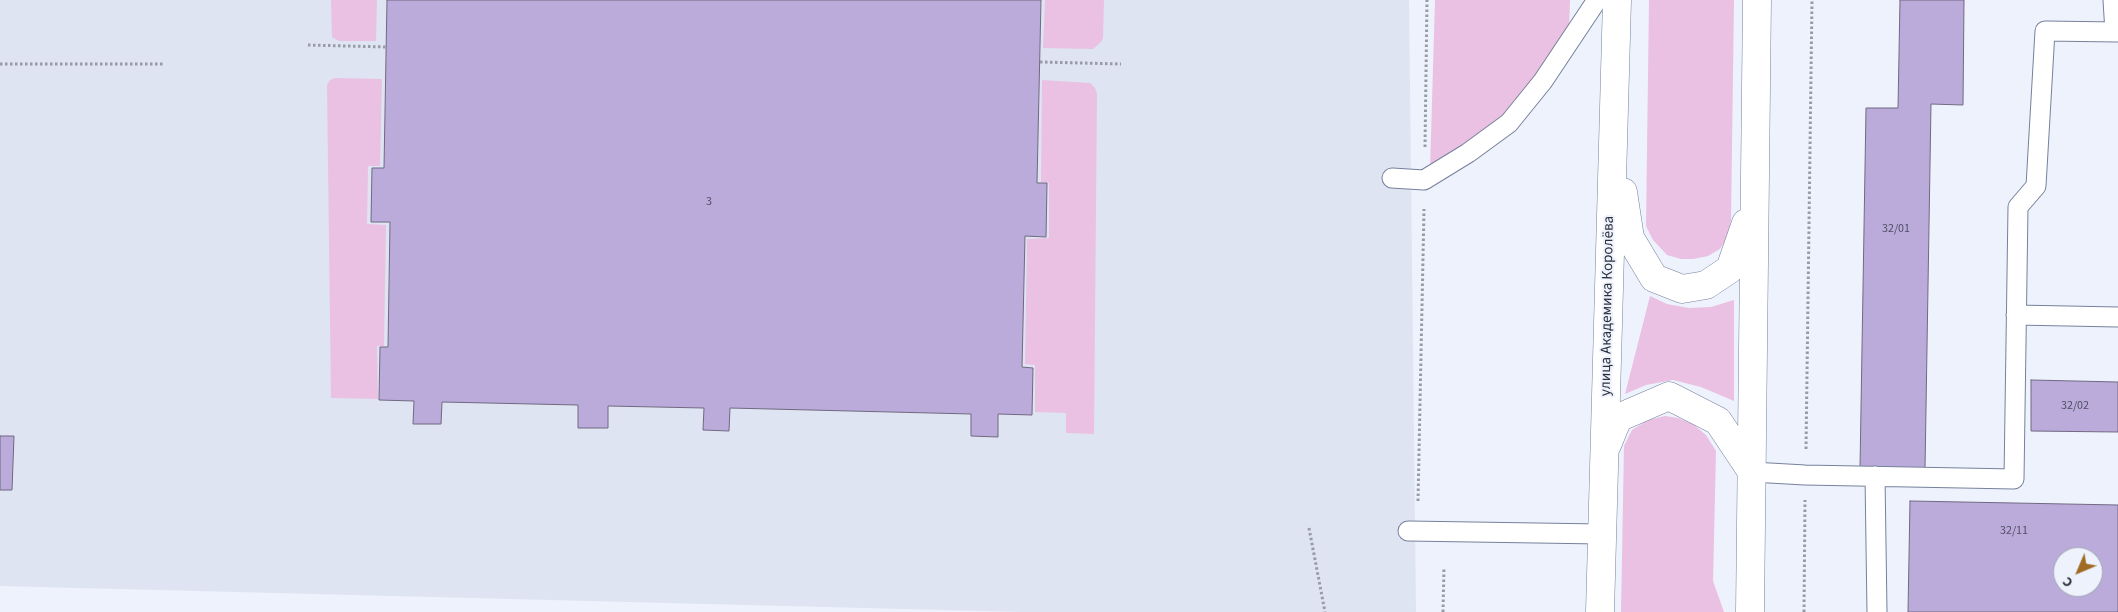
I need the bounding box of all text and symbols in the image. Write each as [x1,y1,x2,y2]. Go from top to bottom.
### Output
house number: 3 [706,195,712,209]
street label: улица Академика Королёва [1597,216,1619,396]
house number: 32/01 [1882,222,1910,236]
house number: 32/02 [2061,399,2089,413]
house number: 32/11 [2000,524,2028,538]
north arrow [2053,547,2103,597]
text: С [2058,572,2078,592]

